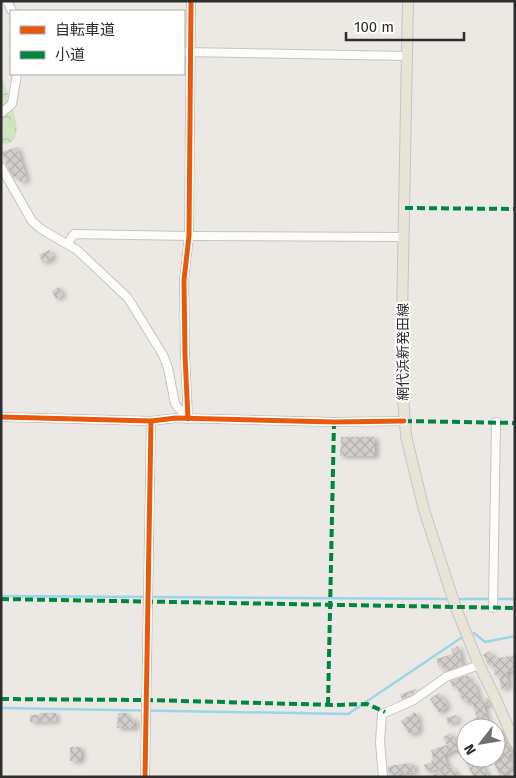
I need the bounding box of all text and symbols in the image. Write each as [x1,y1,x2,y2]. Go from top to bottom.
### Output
legend [10,10,185,75]
scale bar [346,10,464,42]
text: 100 m [354,18,394,36]
text: 自転車道 [55,21,115,39]
text: 小道 [55,46,85,64]
street label: 網代浜新発田線 [395,303,412,401]
north arrow [456,718,506,768]
text: N [461,741,480,758]

